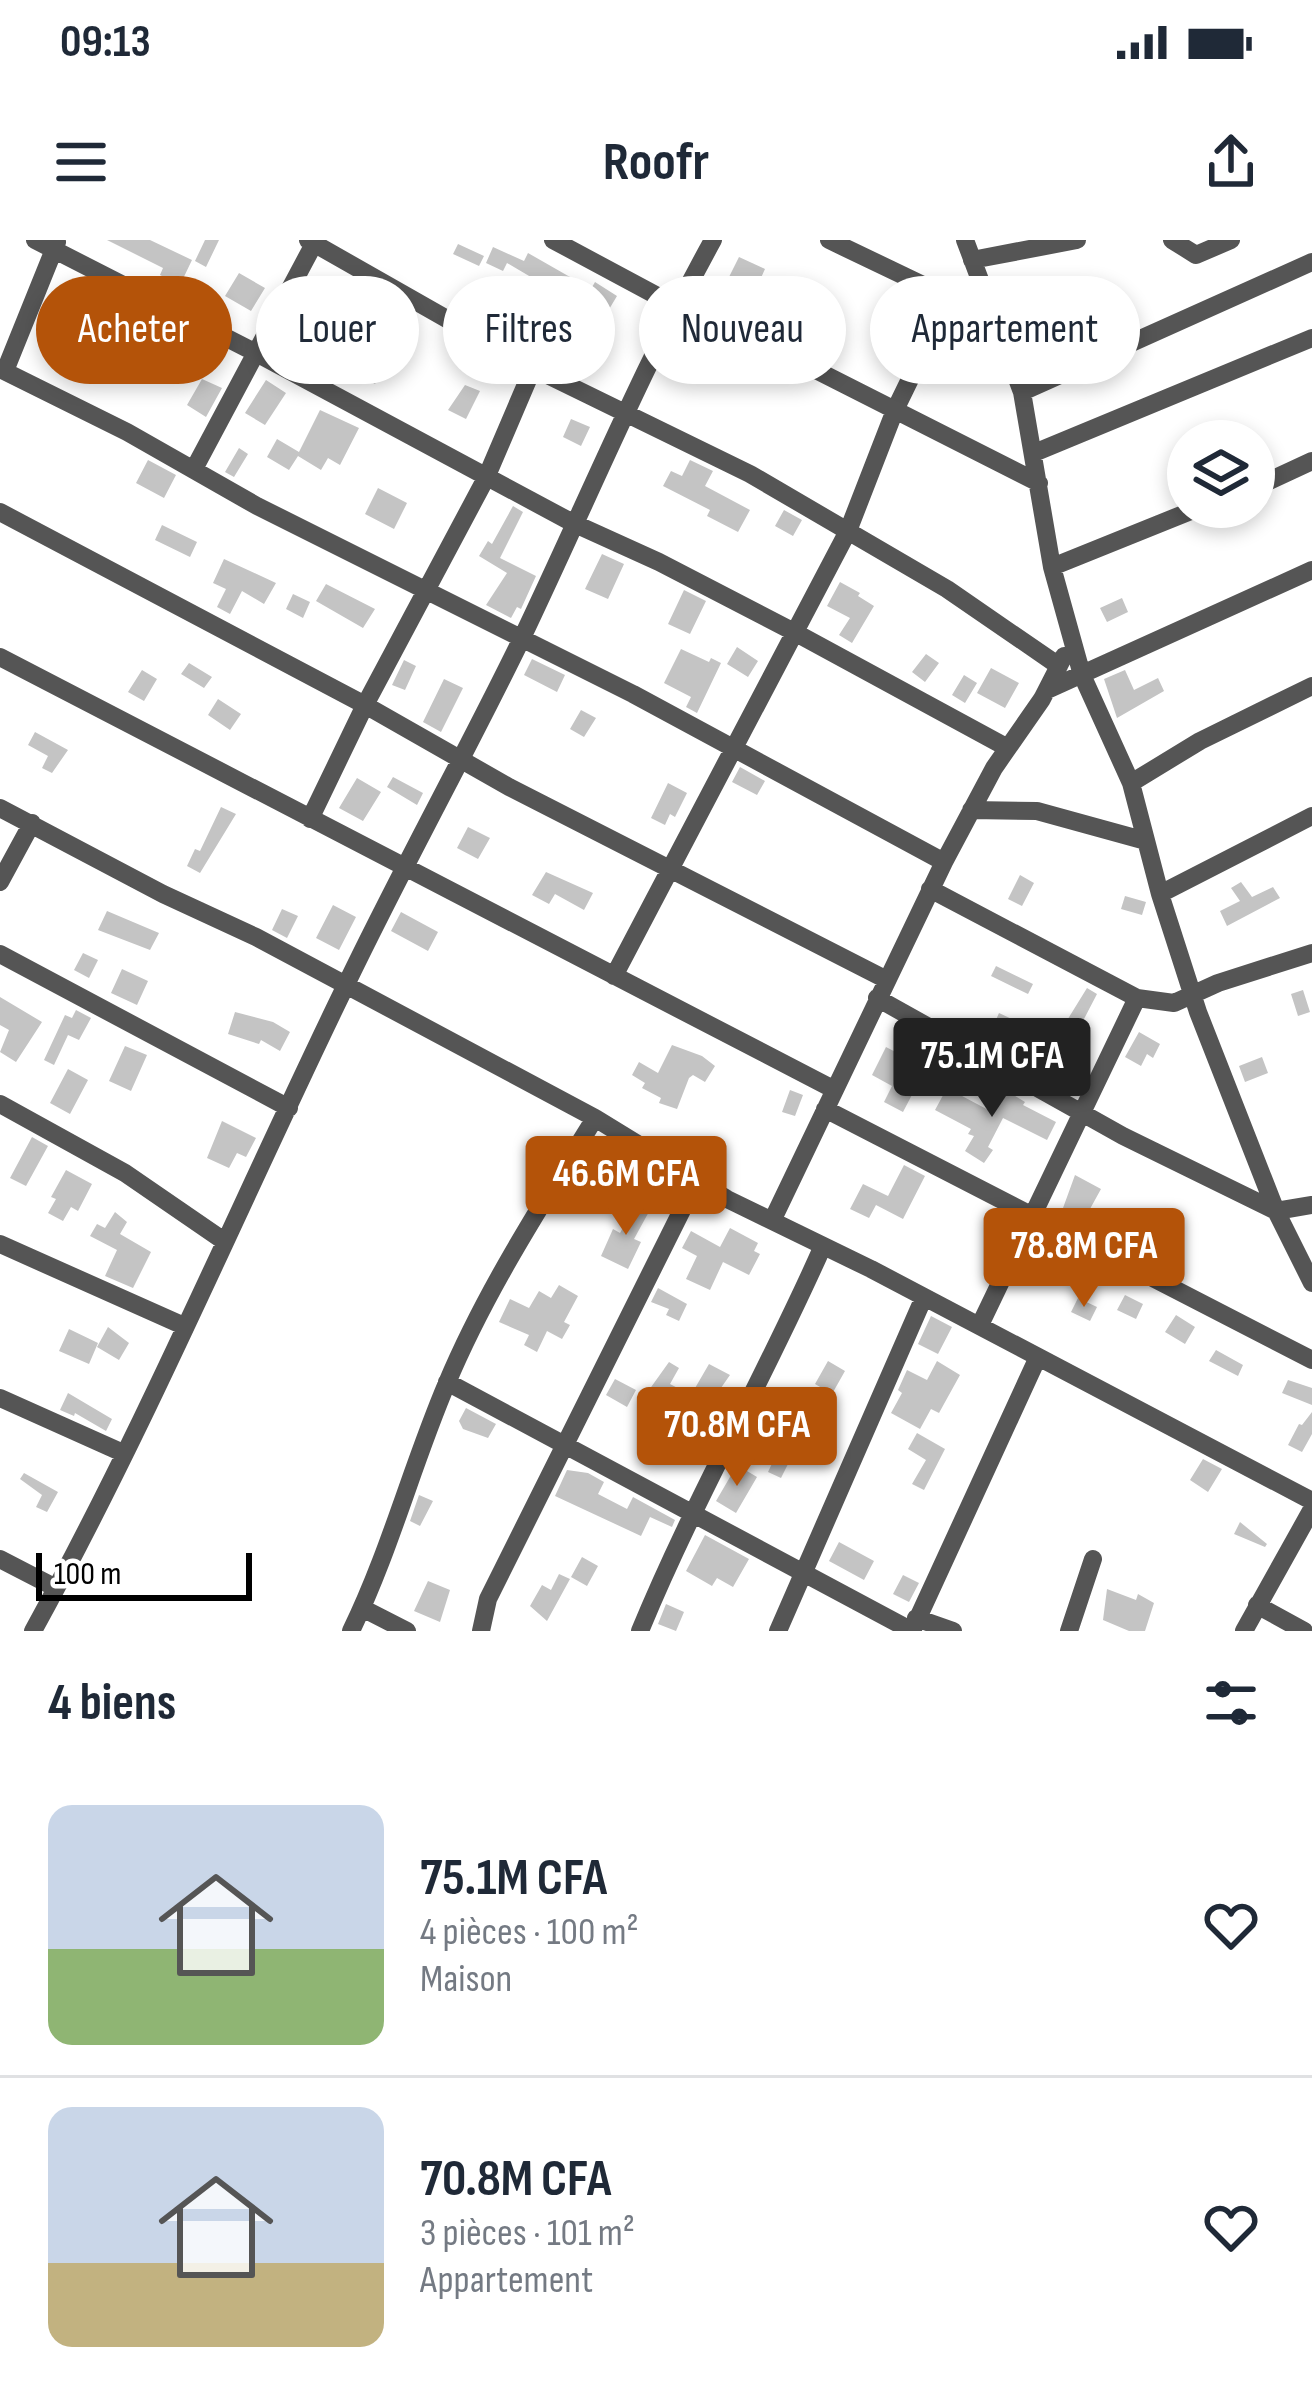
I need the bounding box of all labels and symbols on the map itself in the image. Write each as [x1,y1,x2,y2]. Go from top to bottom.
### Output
pin: 75.1M CFA [855,1018,1129,1120]
pin: 46.6M CFA [489,1136,763,1238]
pin: 78.8M CFA [947,1208,1221,1310]
pin: 70.8M CFA [600,1387,874,1489]
scale bar [36,1547,252,1600]

